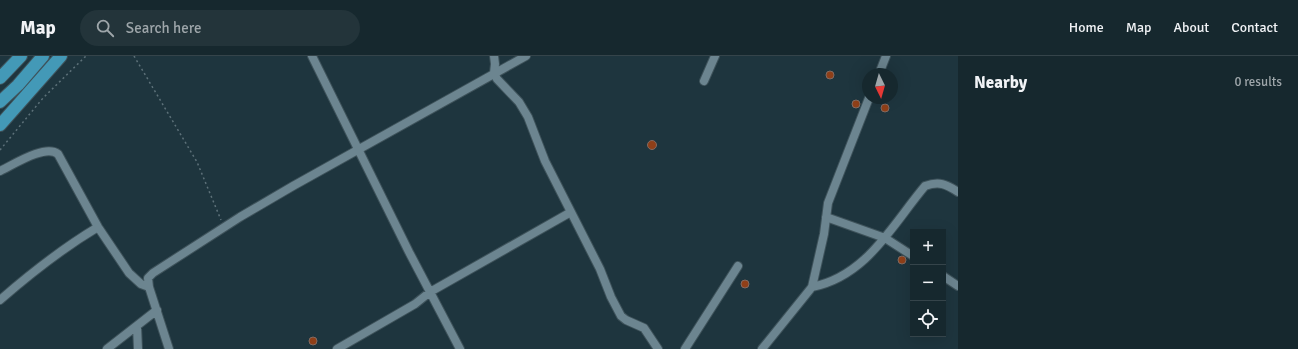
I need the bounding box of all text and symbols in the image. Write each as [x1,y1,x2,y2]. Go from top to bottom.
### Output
search box [80,10,360,46]
text: Map [20,16,56,40]
icon: search [94,17,116,39]
text: Search here [126,19,201,37]
text: Home [1069,19,1104,36]
text: Map [1126,19,1151,36]
text: About [1173,19,1209,36]
text: Contact [1231,19,1278,36]
north arrow [862,68,898,104]
text: Nearby [974,72,1027,93]
text: 0 results [1234,74,1282,90]
map controls [910,229,946,337]
button: + [910,229,946,265]
button: − [910,265,946,301]
button: locate [910,301,946,337]

